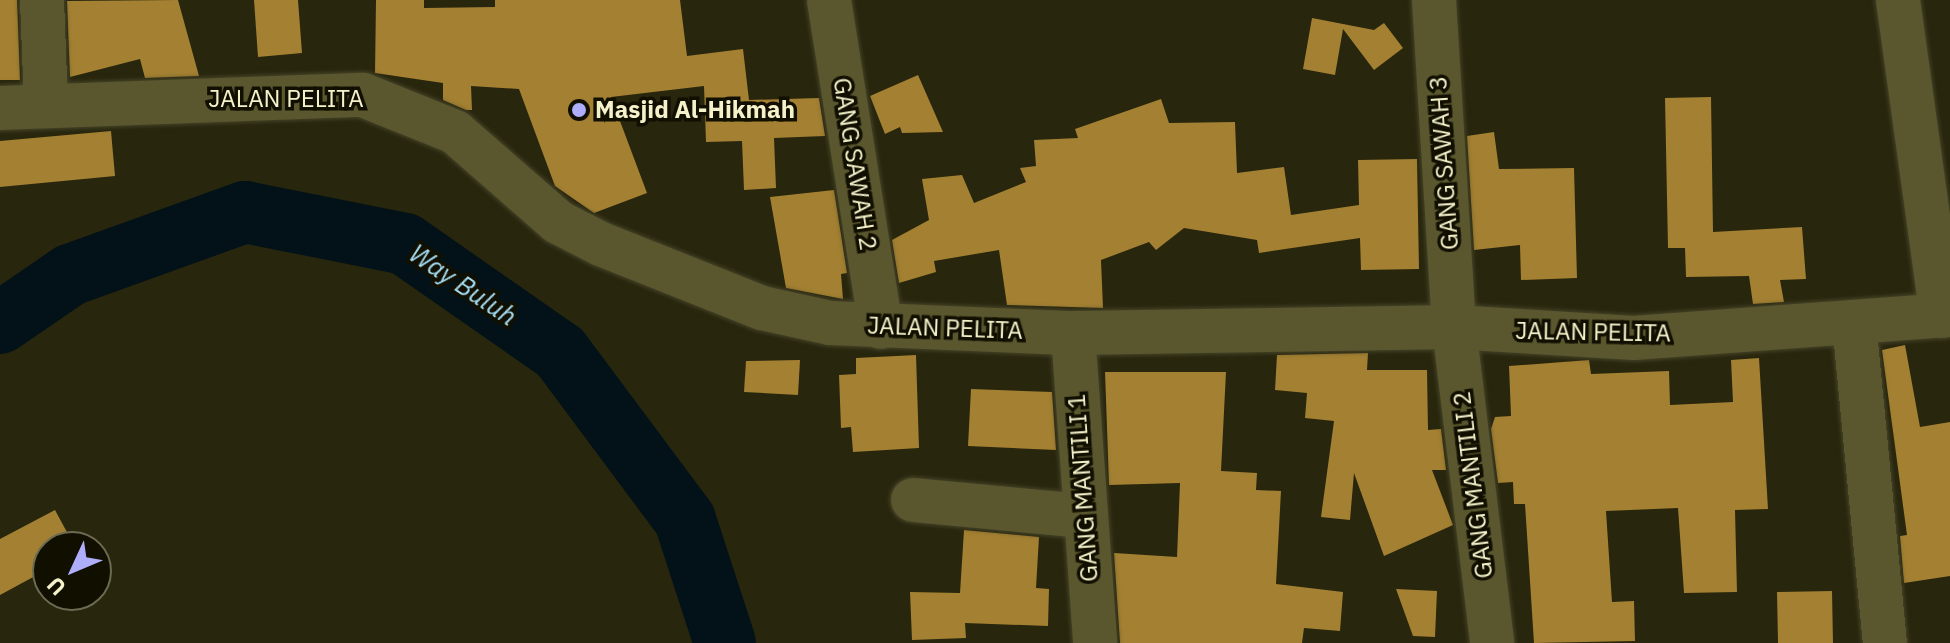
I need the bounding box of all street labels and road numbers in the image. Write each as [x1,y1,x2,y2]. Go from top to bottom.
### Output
street label: GANG SAWAH 3 [1424,75,1464,251]
street label: GANG SAWAH 2 [827,76,883,252]
street label: JALAN PELITA [208,85,364,113]
street label: JALAN PELITA [867,311,1023,345]
street label: JALAN PELITA [1515,316,1671,348]
street label: GANG MANTILI 2 [1447,390,1499,580]
street label: GANG MANTILI 1 [1062,393,1104,583]

